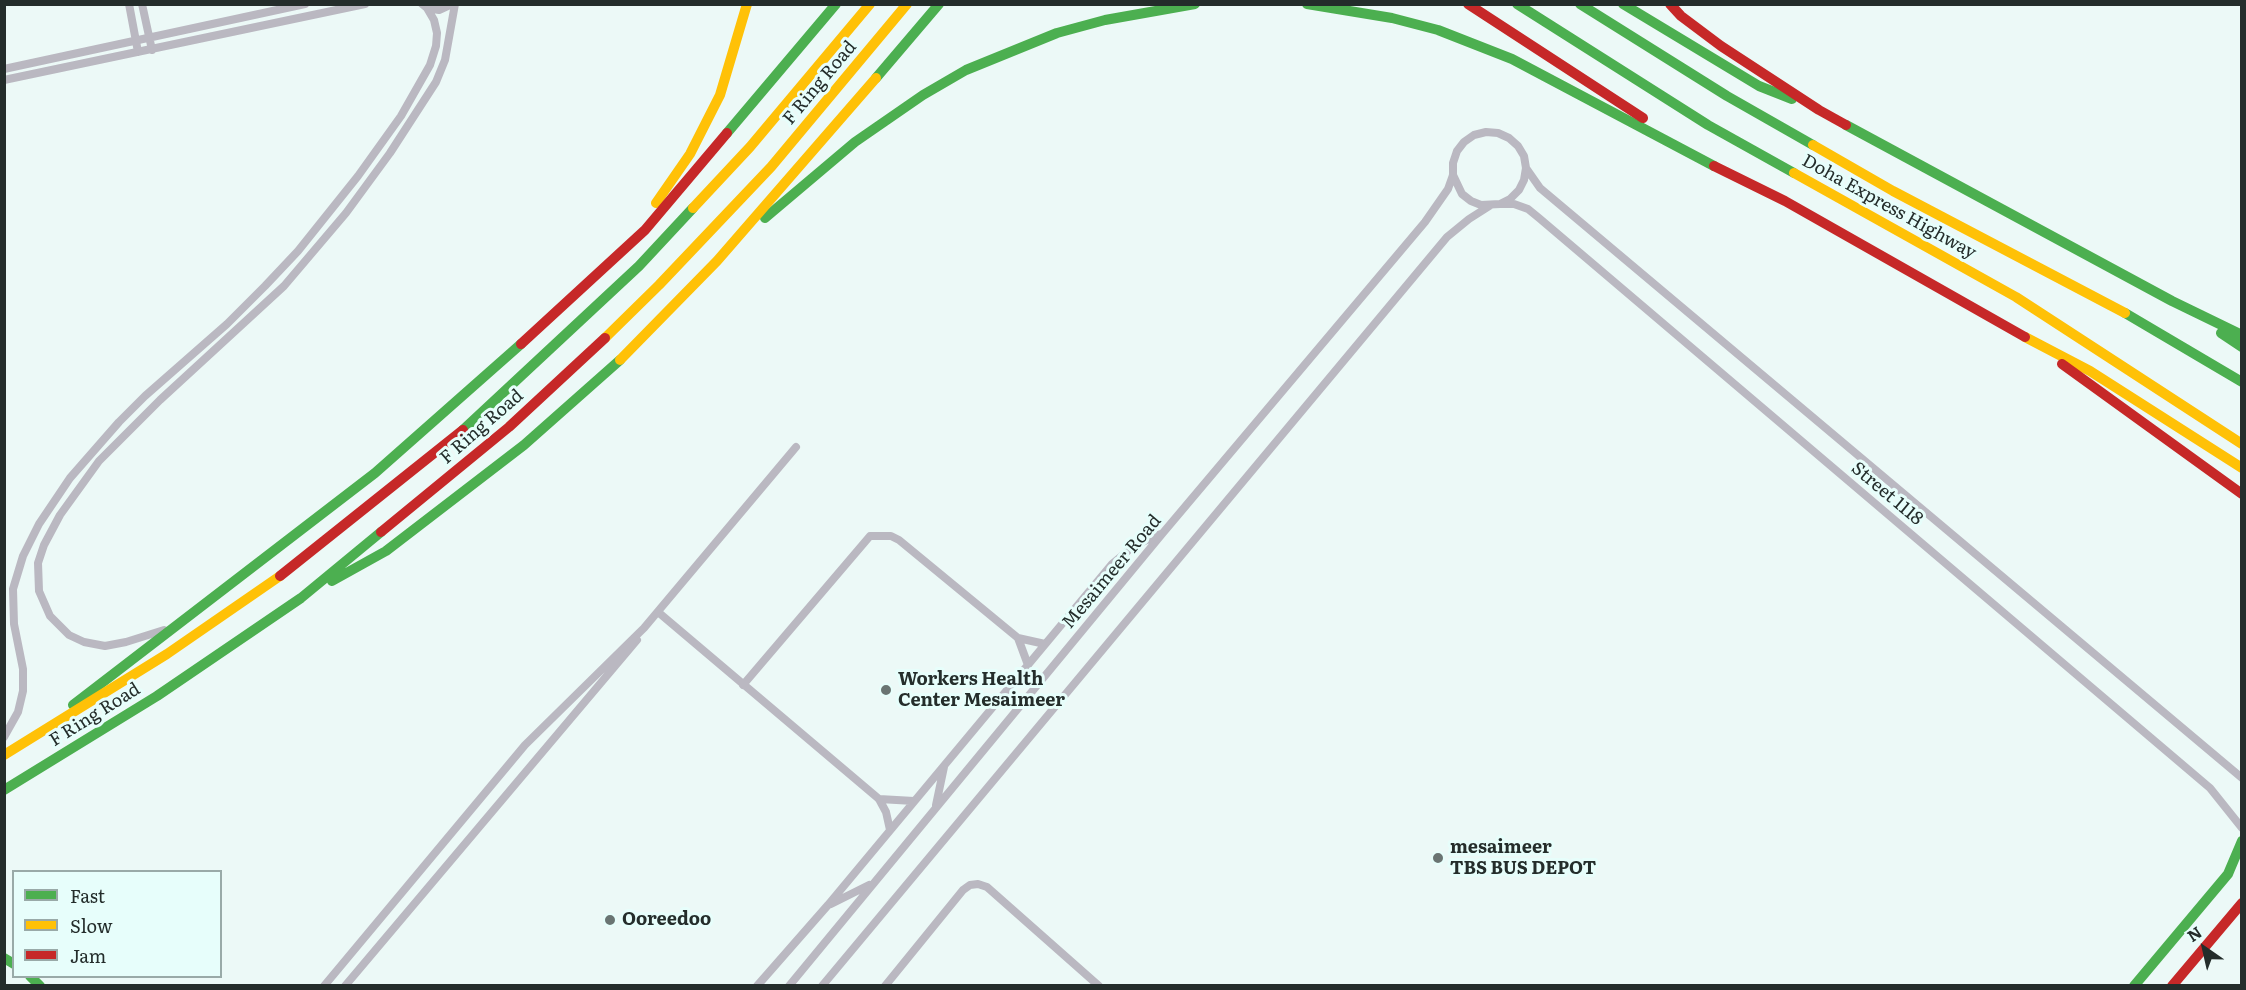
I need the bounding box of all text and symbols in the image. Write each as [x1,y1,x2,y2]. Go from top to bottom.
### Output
street label: F Ring Road [779,37,861,129]
street label: Doha Express Highway [1798,150,1980,264]
street label: F Ring Road [436,385,528,469]
street label: Street 1118 [1847,458,1927,530]
street label: Mesaimeer Road [1058,511,1166,633]
place label: Workers Health Center Mesaimeer [898,669,1065,712]
street label: F Ring Road [46,679,144,751]
marker: Workers Health Center Mesaimeer [879,683,893,697]
place label: mesaimeer TBS BUS DEPOT [1450,837,1596,880]
marker: mesaimeer TBS BUS DEPOT [1431,851,1445,865]
legend [12,870,222,978]
text: Fast [70,882,105,909]
place label: Ooreedoo [622,909,711,931]
text: Slow [70,912,112,939]
marker: Ooreedoo [603,913,617,927]
north arrow [2174,918,2234,978]
text: N [2182,919,2206,947]
text: Jam [70,942,106,969]

